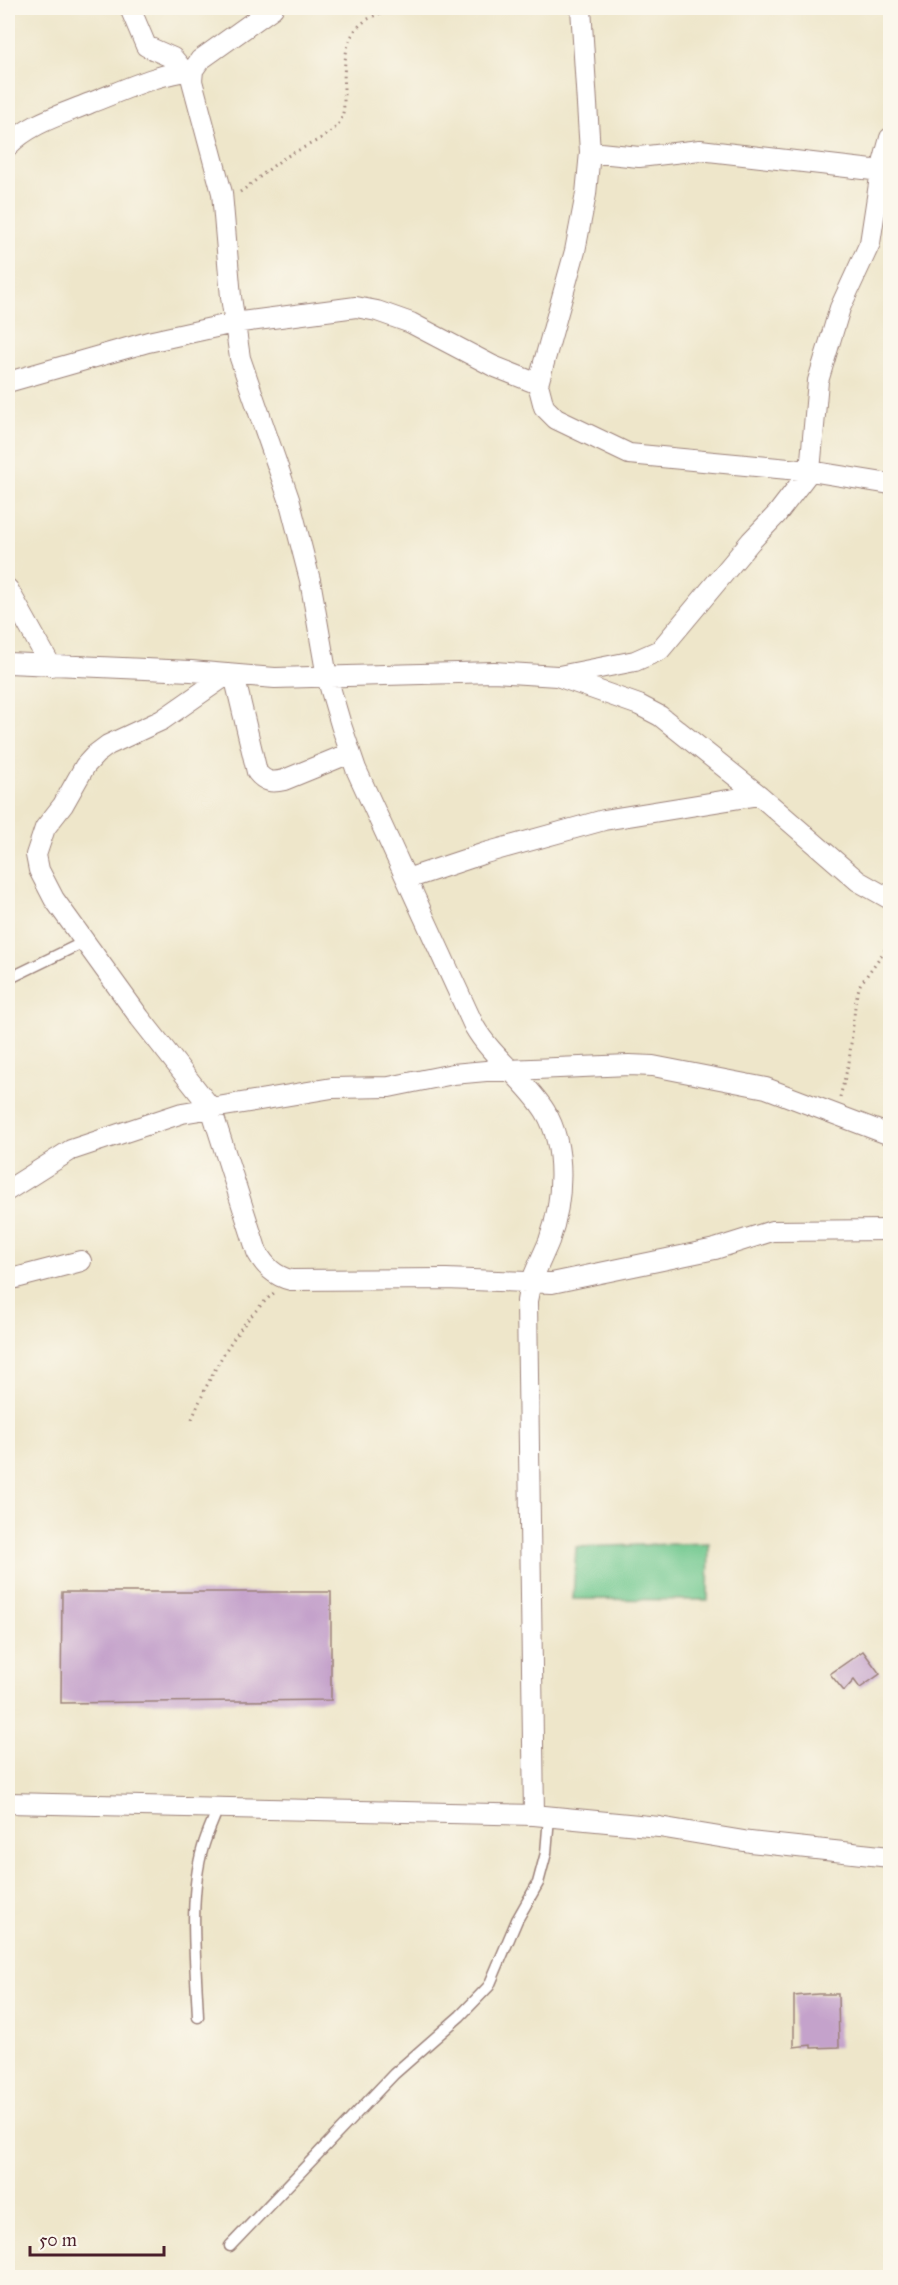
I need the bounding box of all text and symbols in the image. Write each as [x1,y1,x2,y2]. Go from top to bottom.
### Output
scale bar [30,2219,164,2257]
text: 50 m [39,2229,77,2251]

